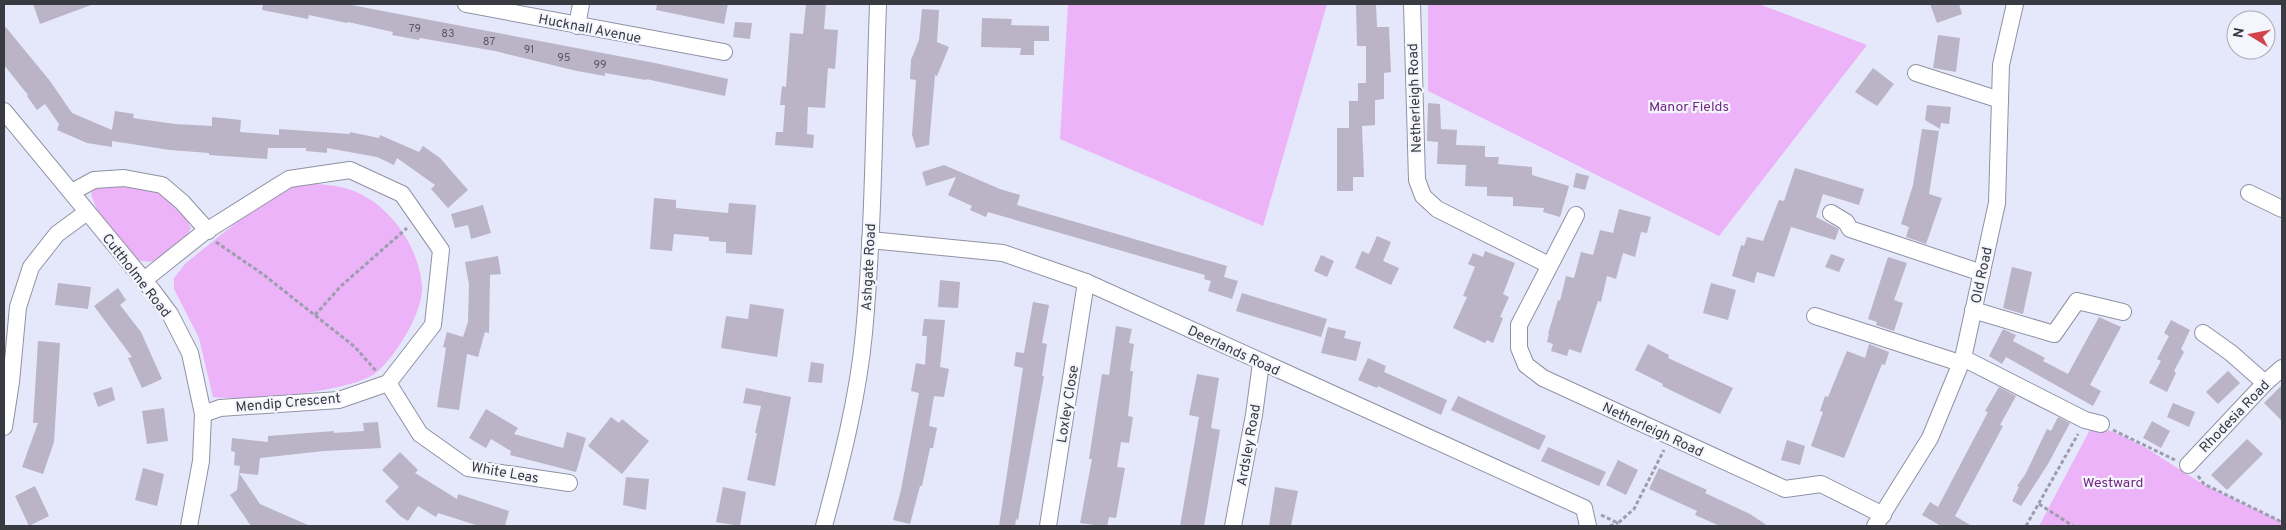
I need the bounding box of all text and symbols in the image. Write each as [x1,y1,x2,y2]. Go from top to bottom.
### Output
north arrow [2226,10,2276,60]
street label: Hucknall Avenue [537,11,643,48]
house number: 79 [409,22,421,36]
house number: 83 [441,27,455,41]
text: N [2230,27,2249,39]
house number: 87 [483,35,495,49]
house number: 91 [524,43,534,57]
street label: Netherleigh Road [1405,43,1426,153]
house number: 95 [557,51,571,65]
house number: 99 [593,58,607,72]
park label: Manor Fields [1649,99,1729,116]
street label: Ashgate Road [859,223,880,311]
street label: Cuttholme Road [98,231,174,321]
street label: Old Road [1968,245,1997,305]
street label: Deerlands Road [1185,323,1282,380]
street label: Loxley Close [1054,364,1083,444]
street label: Rhodesia Road [2196,377,2274,457]
street label: Mendip Crescent [235,390,341,417]
street label: Netherleigh Road [1599,399,1706,461]
street label: Ardsley Road [1234,403,1265,488]
street label: White Leas [470,459,540,488]
park label: Westward [2083,475,2143,492]

